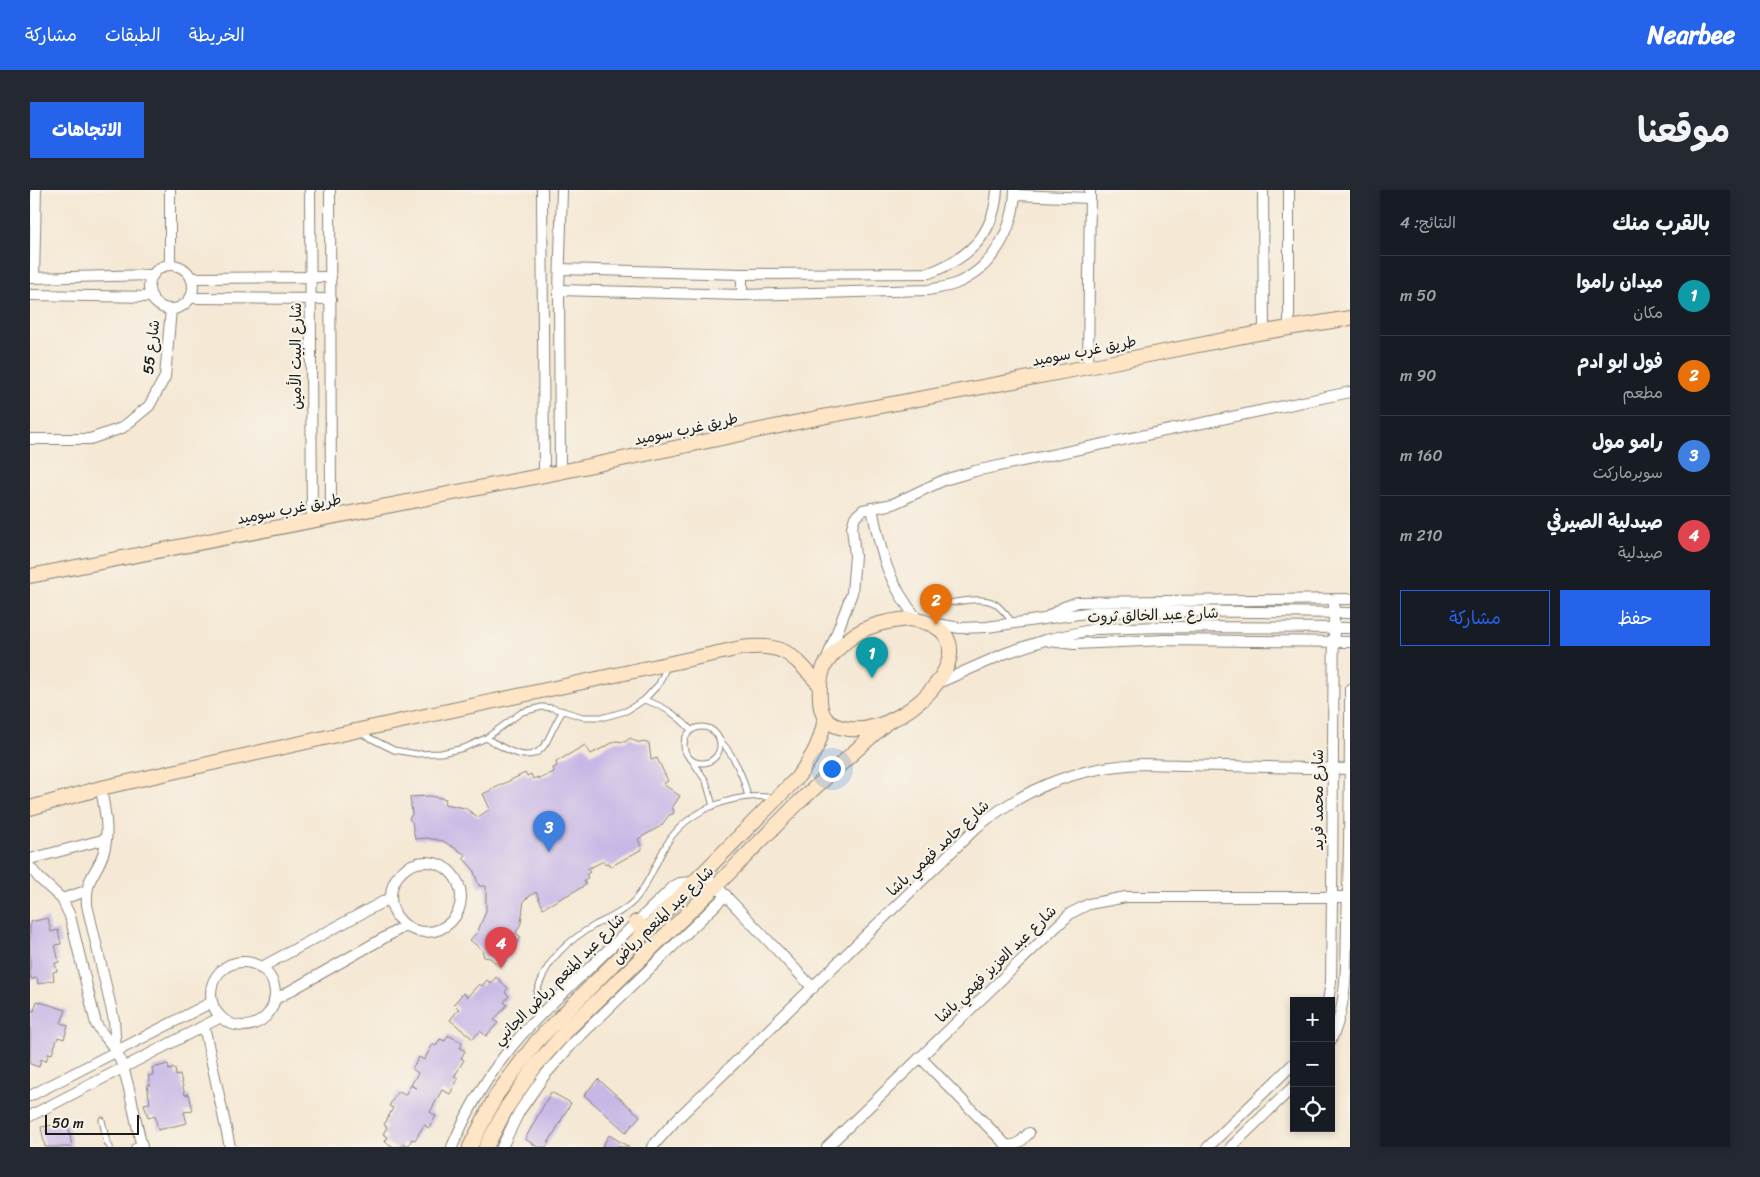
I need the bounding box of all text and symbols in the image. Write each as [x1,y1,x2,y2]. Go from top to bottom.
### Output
text: Nearbee [1647,14,1735,56]
text: مشاركة [25,19,77,51]
text: الطبقات [105,19,161,51]
text: الخريطة [189,19,245,51]
text: موقعنا [1637,99,1730,161]
button: الاتجاهات [30,102,144,158]
text: بالقرب منك [1612,204,1710,242]
text: النتائج: 4 [1400,208,1456,237]
text: ميدان راموا [1576,265,1663,298]
text: 50 m [1400,281,1436,310]
text: 1 [1691,281,1697,310]
text: مكان [1633,298,1663,327]
street label: شارع البيت الأمين [283,302,309,410]
street label: شارع 55 [135,318,167,376]
street label: طريق غرب سوميد [1029,328,1139,374]
text: فول ابو ادم [1577,345,1663,378]
text: 90 m [1400,361,1436,390]
text: 2 [1689,361,1699,390]
text: مطعم [1623,378,1663,407]
street label: طريق غرب سوميد [631,405,741,453]
text: رامو مول [1592,425,1663,458]
text: 160 m [1400,441,1443,470]
text: 3 [1690,441,1698,470]
text: سوبرماركت [1593,458,1663,487]
street label: طريق غرب سوميد [234,486,344,532]
text: صيدلية الصيرفي [1547,505,1663,538]
text: 210 m [1400,521,1443,550]
text: 4 [1689,521,1699,550]
text: صيدلية [1618,538,1663,567]
pin: 2 [920,584,952,625]
button: مشاركة [1400,590,1550,646]
button: حفظ [1560,590,1710,646]
street label: شارع عبد الخالق ثروت [1087,600,1219,630]
pin: 1 [856,637,888,678]
street label: شارع محمد فريد [1305,749,1331,851]
your location [819,756,845,782]
street label: شارع حامد فهمي باشا [880,793,996,903]
pin: 3 [533,811,565,852]
street label: شارع عبد المنعم رياض [606,859,720,971]
street label: شارع عبد العزيز فهمي باشا [929,899,1063,1029]
street label: شارع عبد المنعم رياض الجانبي [487,907,631,1051]
pin: 4 [485,927,517,968]
map controls [1290,997,1335,1132]
button: + [1290,997,1335,1042]
button: − [1290,1042,1335,1087]
button: locate [1290,1087,1335,1132]
text: 50 m [52,1111,84,1136]
scale bar [45,1112,139,1135]

